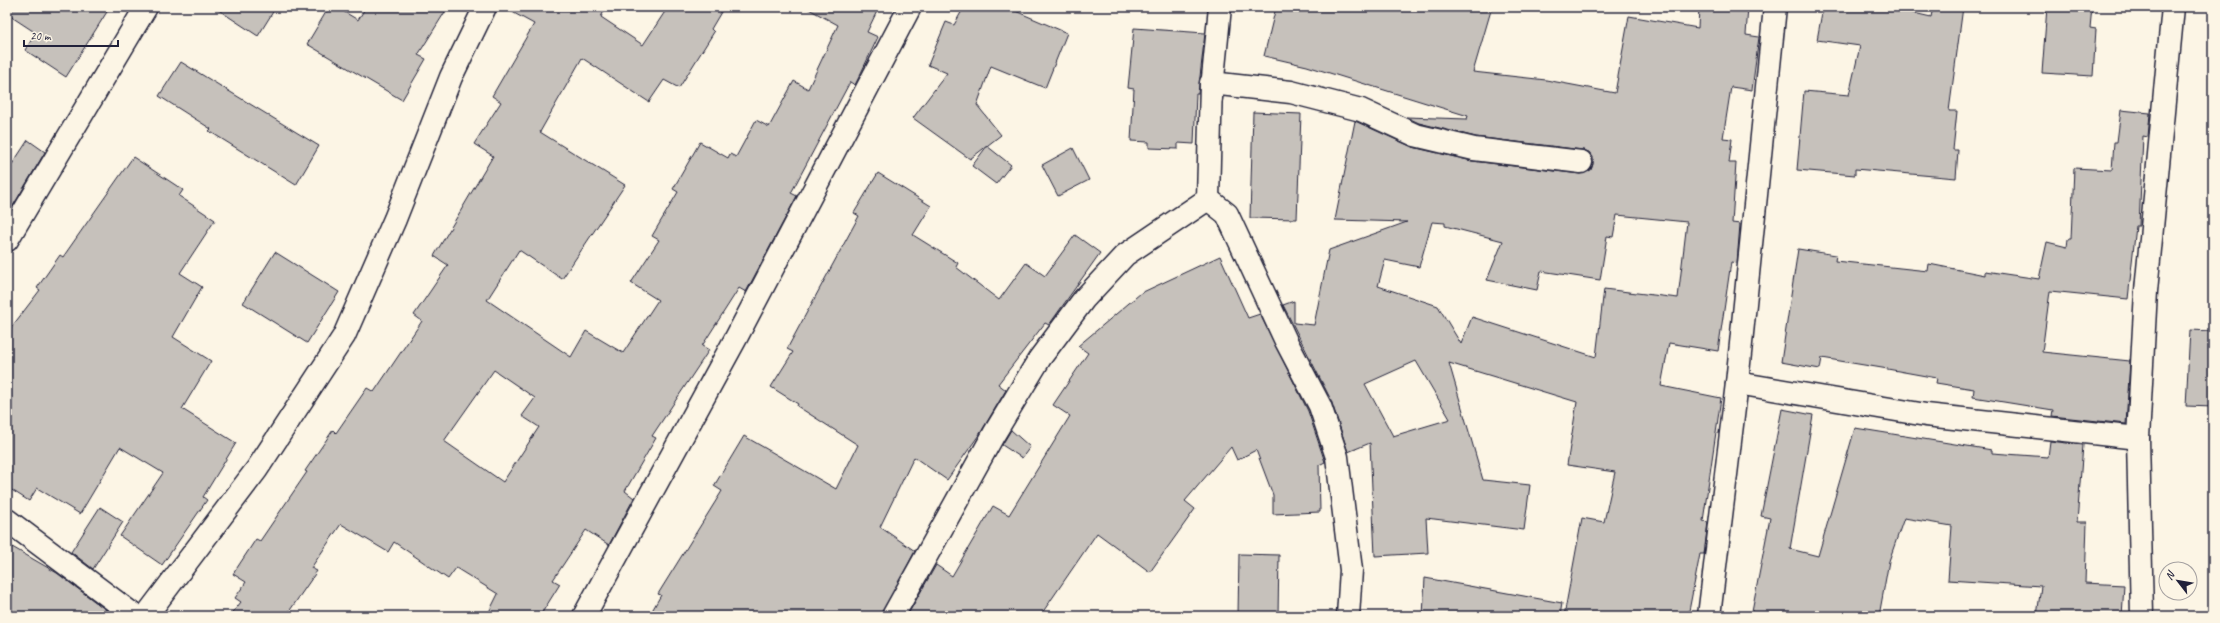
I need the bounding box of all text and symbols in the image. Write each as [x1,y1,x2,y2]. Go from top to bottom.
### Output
scale bar [24,22,118,48]
text: 20 m [30,28,52,44]
north arrow [2158,561,2198,601]
text: N [2162,567,2178,582]

